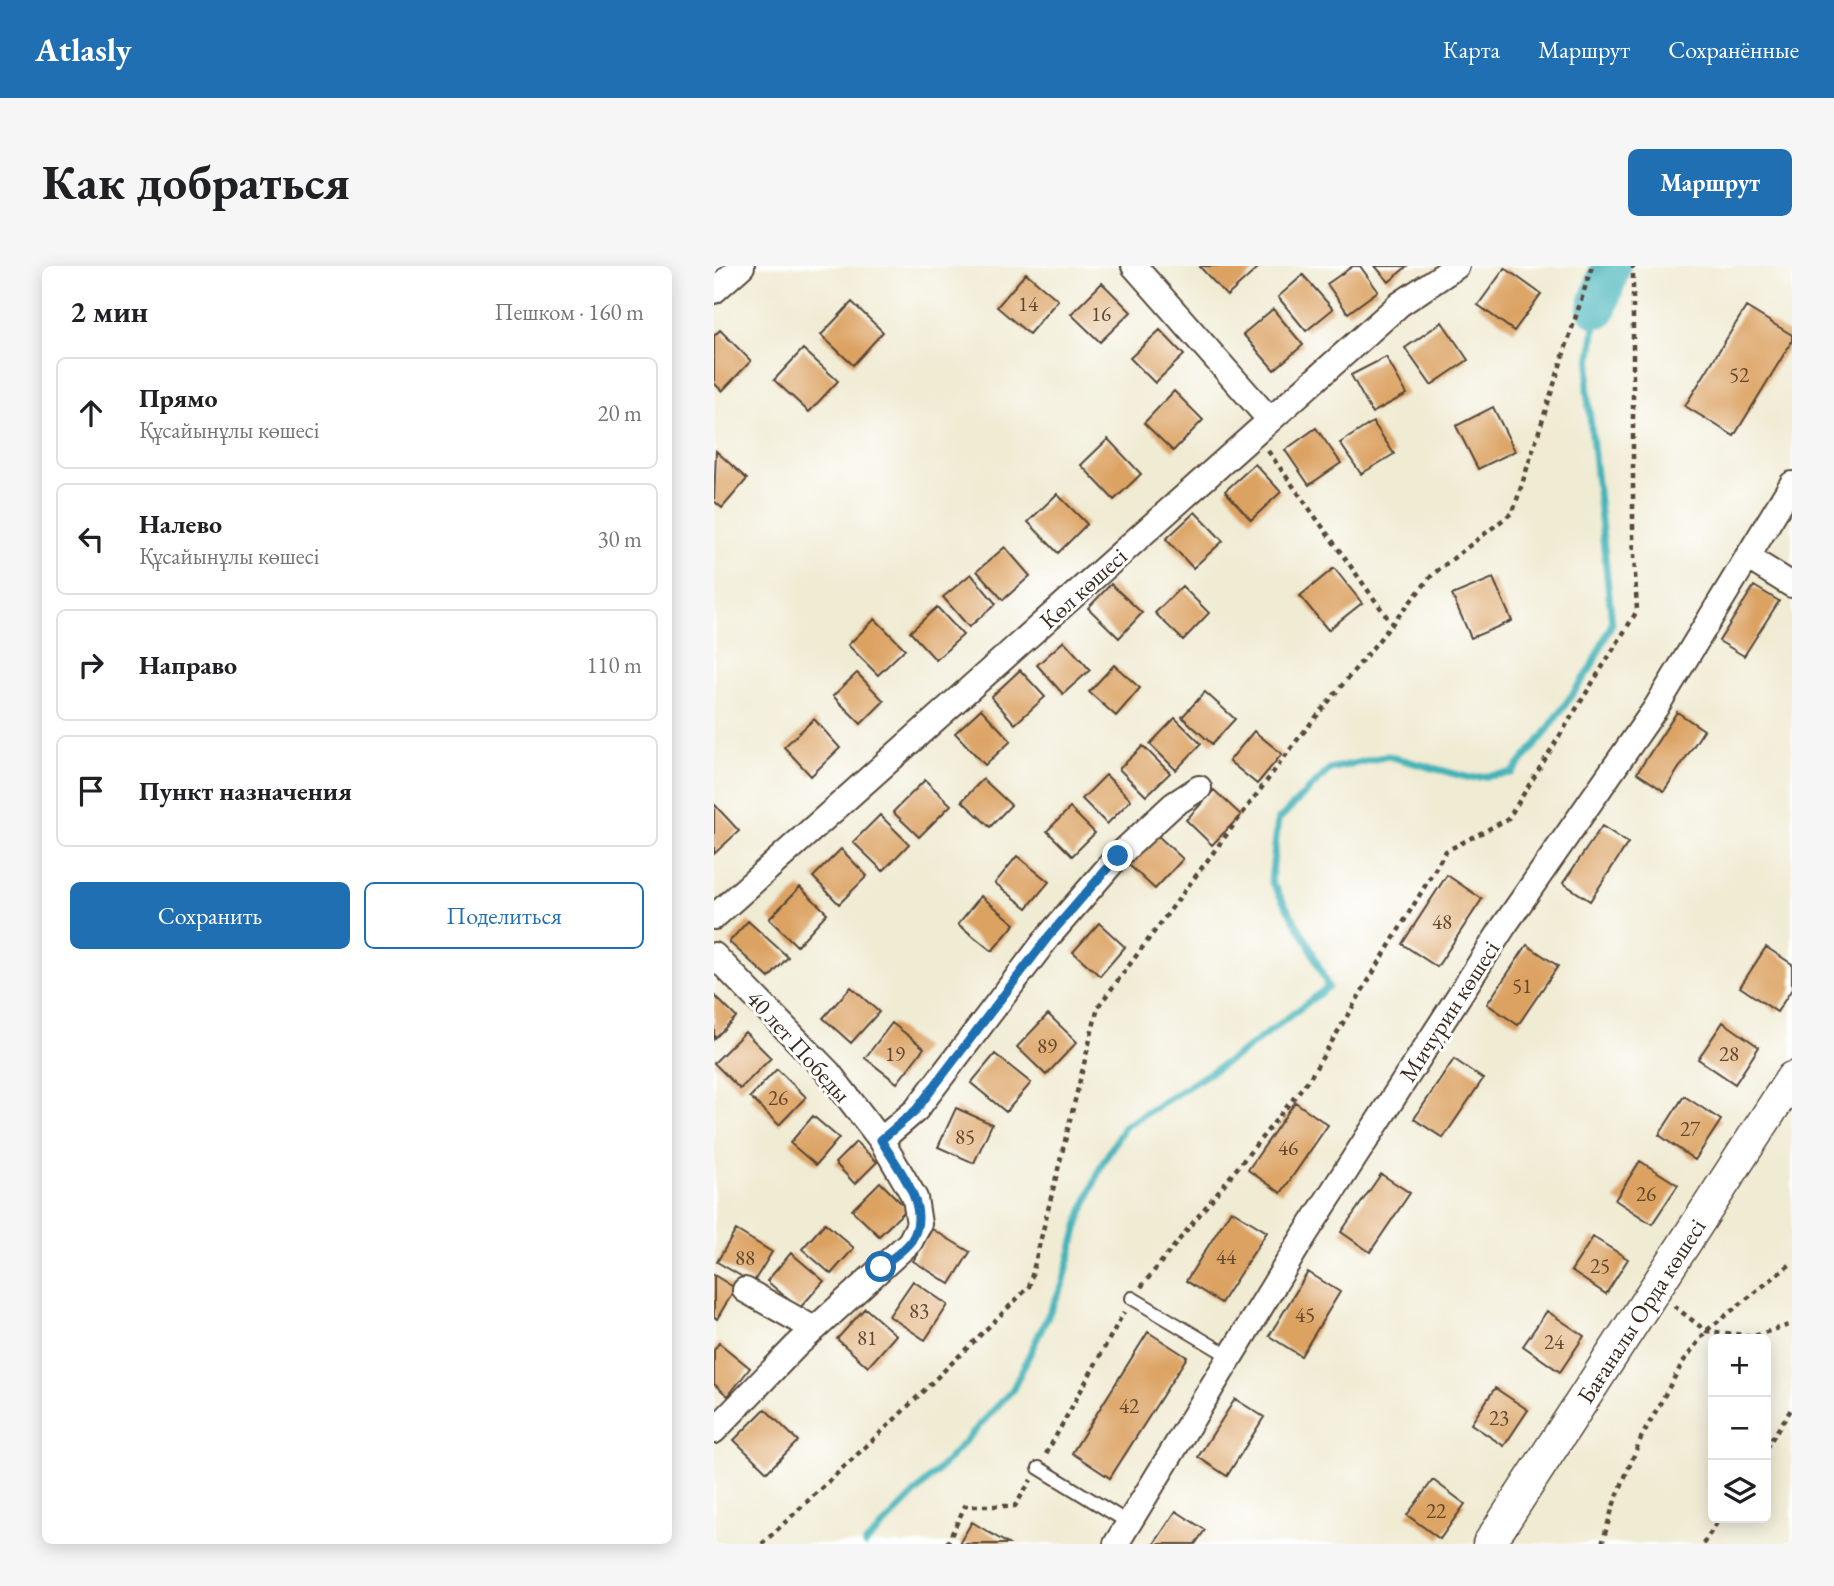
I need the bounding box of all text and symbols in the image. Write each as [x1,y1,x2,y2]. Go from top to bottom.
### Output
text: Atlasly [35,28,132,71]
text: Карта [1443,34,1500,65]
text: Маршрут [1538,34,1630,65]
text: Сохранённые [1668,34,1799,65]
button: Маршрут [1628,149,1792,216]
text: Как добраться [42,150,350,214]
house number: 14 [1018,290,1039,317]
text: 2 мин [70,292,148,331]
text: Пешком · 160 m [495,297,644,327]
house number: 16 [1091,300,1111,327]
house number: 52 [1729,361,1749,388]
text: Прямо [139,381,218,415]
icon: ahead [72,394,110,432]
text: 20 m [597,398,642,428]
text: Құсайынұлы көшесі [139,415,319,445]
text: Налево [139,507,222,541]
icon: left [72,520,110,558]
text: 30 m [597,524,642,554]
text: Құсайынұлы көшесі [139,541,319,571]
street label: Көл көшесі [1033,541,1133,635]
icon: right [72,646,110,684]
text: Направо [139,648,237,682]
text: 110 m [586,650,642,680]
icon: arrive [72,772,110,810]
text: Пункт назначения [139,774,352,808]
route end [1102,840,1133,871]
button: Сохранить [70,882,350,949]
button: Поделиться [364,882,644,949]
house number: 48 [1432,908,1452,935]
street label: Мичурин көшесі [1392,934,1506,1087]
house number: 51 [1512,972,1532,999]
street label: 40 лет Победы [740,983,858,1109]
house number: 89 [1037,1032,1057,1059]
house number: 19 [885,1040,905,1067]
house number: 28 [1719,1040,1739,1067]
house number: 26 [768,1084,788,1111]
house number: 27 [1680,1115,1701,1142]
house number: 85 [955,1123,975,1150]
house number: 46 [1278,1134,1298,1161]
house number: 26 [1636,1180,1656,1207]
street label: Бағаналы Орда көшесі [1570,1213,1712,1409]
house number: 44 [1216,1243,1237,1270]
house number: 88 [735,1244,755,1271]
route start [865,1251,896,1282]
house number: 25 [1590,1252,1610,1279]
house number: 83 [909,1297,929,1324]
house number: 45 [1295,1301,1315,1328]
house number: 81 [857,1324,877,1351]
house number: 24 [1544,1328,1565,1355]
map controls [1708,1334,1771,1523]
button: + [1708,1334,1771,1397]
house number: 42 [1119,1392,1139,1419]
button: − [1708,1397,1771,1460]
house number: 23 [1489,1404,1509,1431]
button: layers [1708,1460,1771,1523]
house number: 22 [1426,1497,1446,1524]

